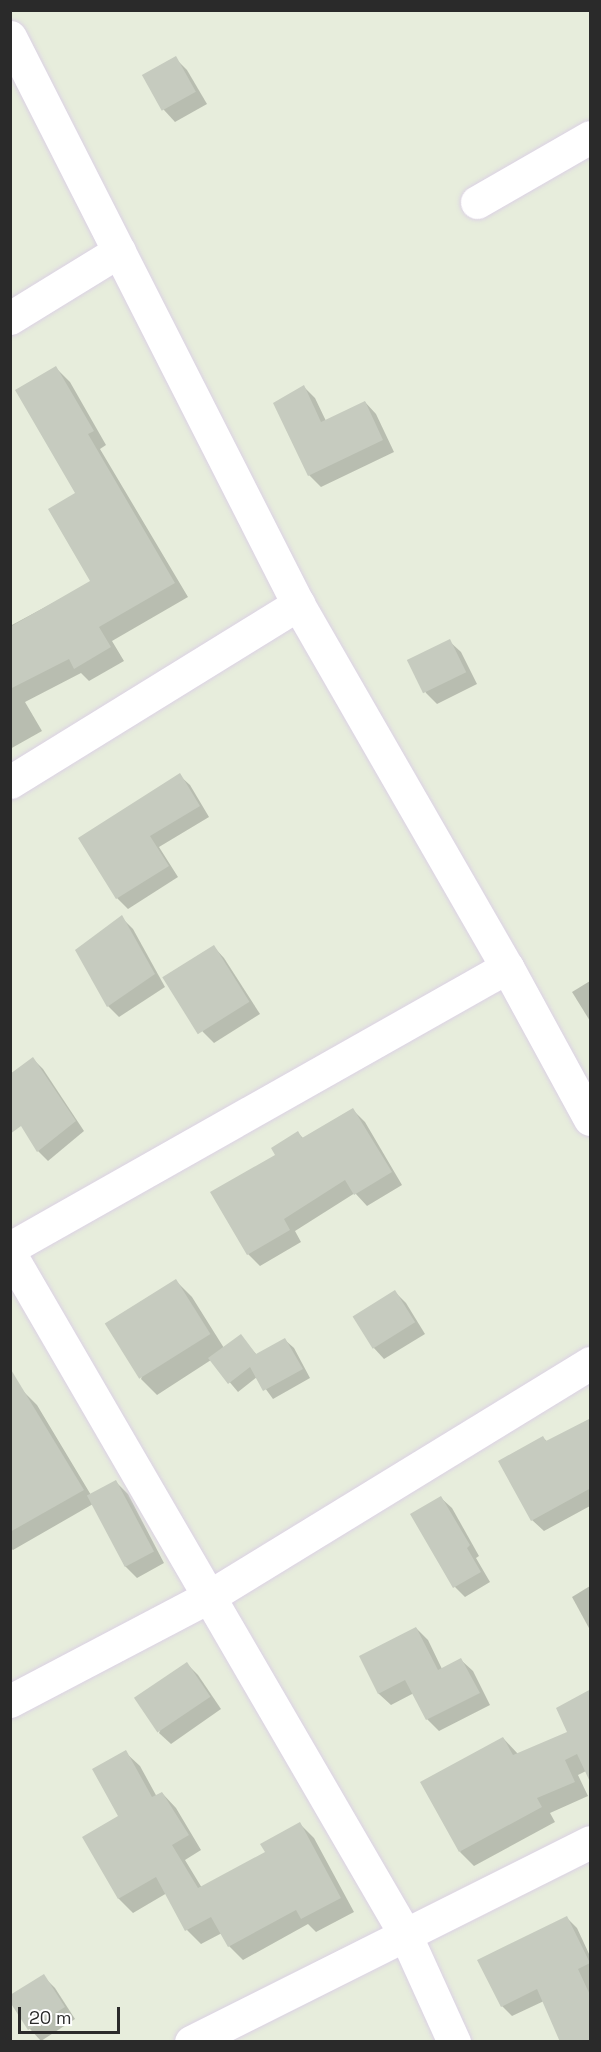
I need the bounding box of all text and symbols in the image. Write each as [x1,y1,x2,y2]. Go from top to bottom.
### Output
scale bar [21,1995,123,2033]
text: 20 m [29,2006,72,2029]

